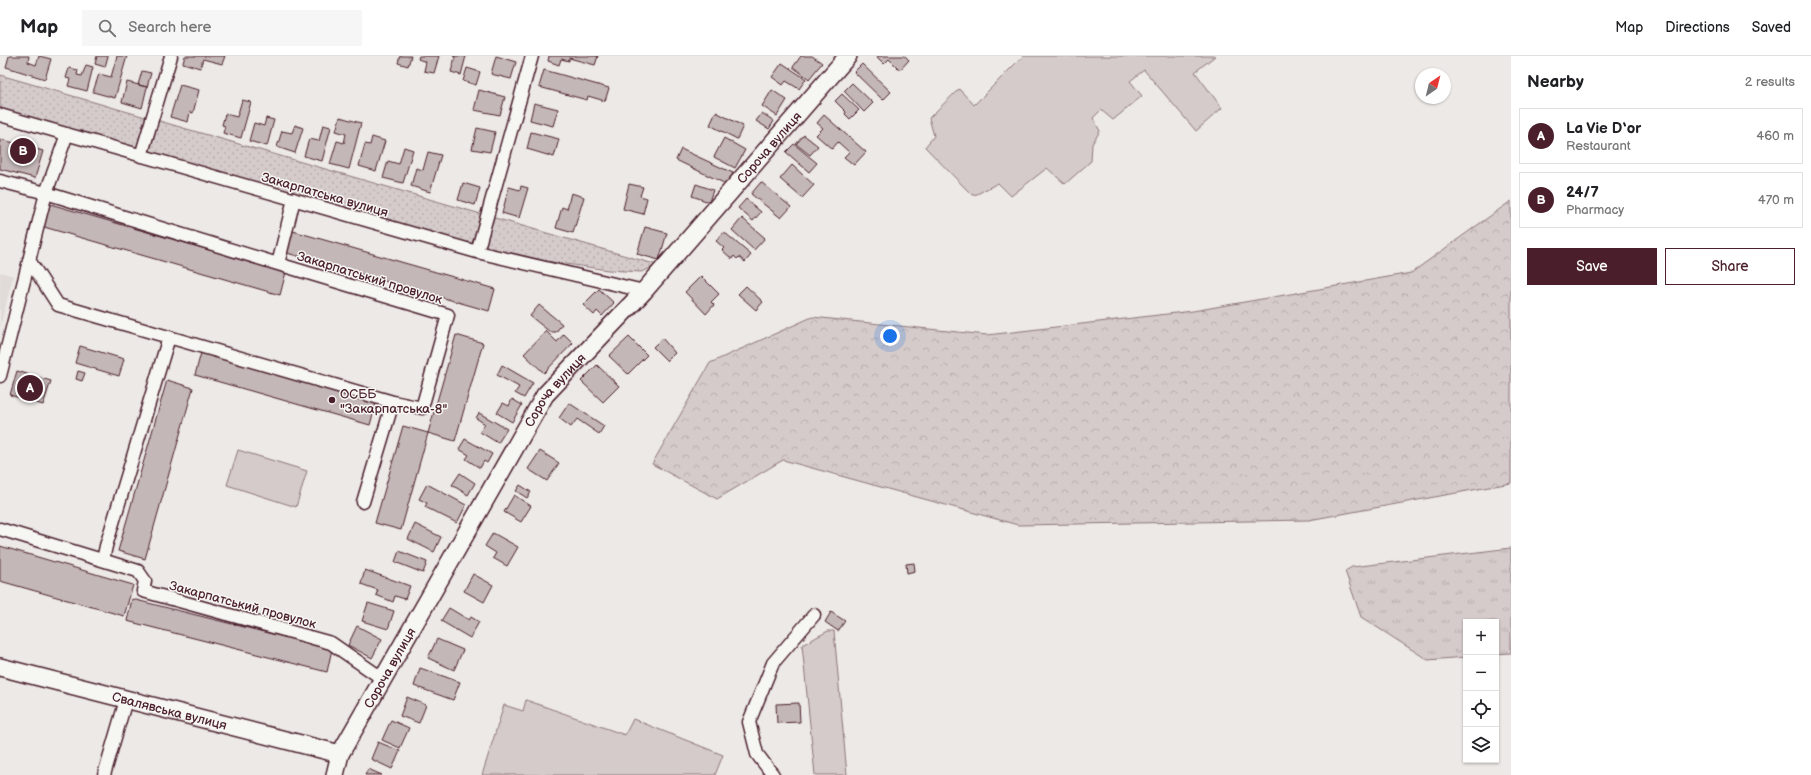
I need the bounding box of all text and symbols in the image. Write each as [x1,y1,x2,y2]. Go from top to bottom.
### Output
search box [82,10,362,46]
text: Map [20,16,58,39]
icon: search [96,17,118,39]
text: Search here [128,18,211,37]
text: Map [1615,19,1643,36]
text: Directions [1665,19,1730,36]
text: Saved [1752,19,1791,36]
north arrow [1415,68,1451,104]
text: Nearby [1527,72,1584,92]
text: 2 results [1745,74,1795,90]
street label: Сороча вулиця [734,109,805,187]
text: La Vie D‘or [1566,119,1641,138]
text: A [1537,128,1545,144]
text: 460 m [1756,128,1794,144]
pin: B [10,136,36,166]
text: Restaurant [1566,138,1631,154]
street label: Закарпатська вулиця [260,169,390,221]
text: 24/7 [1566,183,1599,202]
text: B [1536,192,1546,208]
text: 470 m [1758,192,1794,208]
text: Pharmacy [1566,202,1624,218]
street label: Закарпатський провулок [295,248,445,308]
button: Save [1527,248,1657,285]
button: Share [1665,248,1795,285]
your location [880,326,900,346]
street label: Сороча вулиця [522,350,589,430]
pin: A [17,373,43,403]
place label: ОСББ "Закарпатська-8" [340,386,447,417]
marker: ОСББ "Закарпатська-8" [327,395,337,405]
street label: Закарпатський провулок [168,578,318,632]
map controls [1463,619,1499,763]
button: + [1463,619,1499,655]
street label: Сороча вулиця [361,625,419,711]
button: − [1463,655,1499,691]
street label: Свалявська вулиця [110,689,228,734]
button: locate [1463,691,1499,727]
button: layers [1463,727,1499,763]

